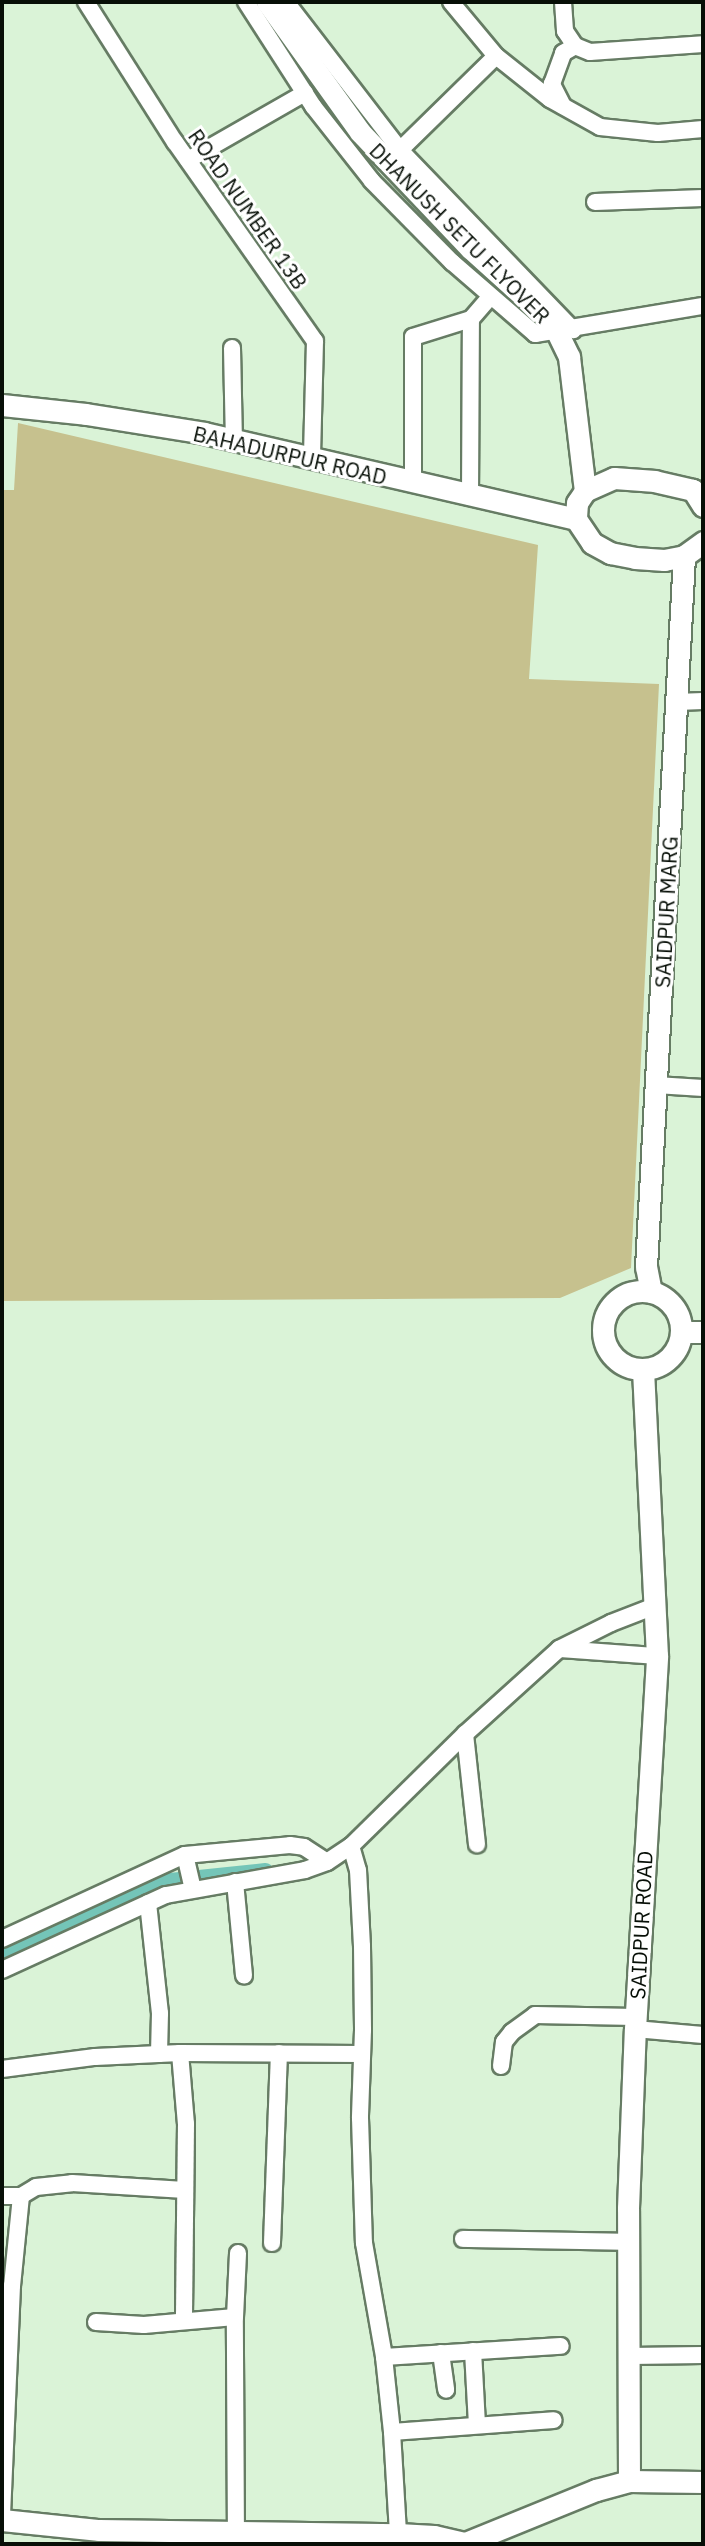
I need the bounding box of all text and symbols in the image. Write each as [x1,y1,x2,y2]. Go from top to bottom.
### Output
street label: ROAD NUMBER 13B [183,124,313,294]
street label: DHANUSH SETU FLYOVER [365,138,555,328]
street label: BAHADURPUR ROAD [191,420,389,490]
street label: SAIDPUR MARG [649,836,683,988]
street label: SAIDPUR ROAD [625,1850,657,2000]

